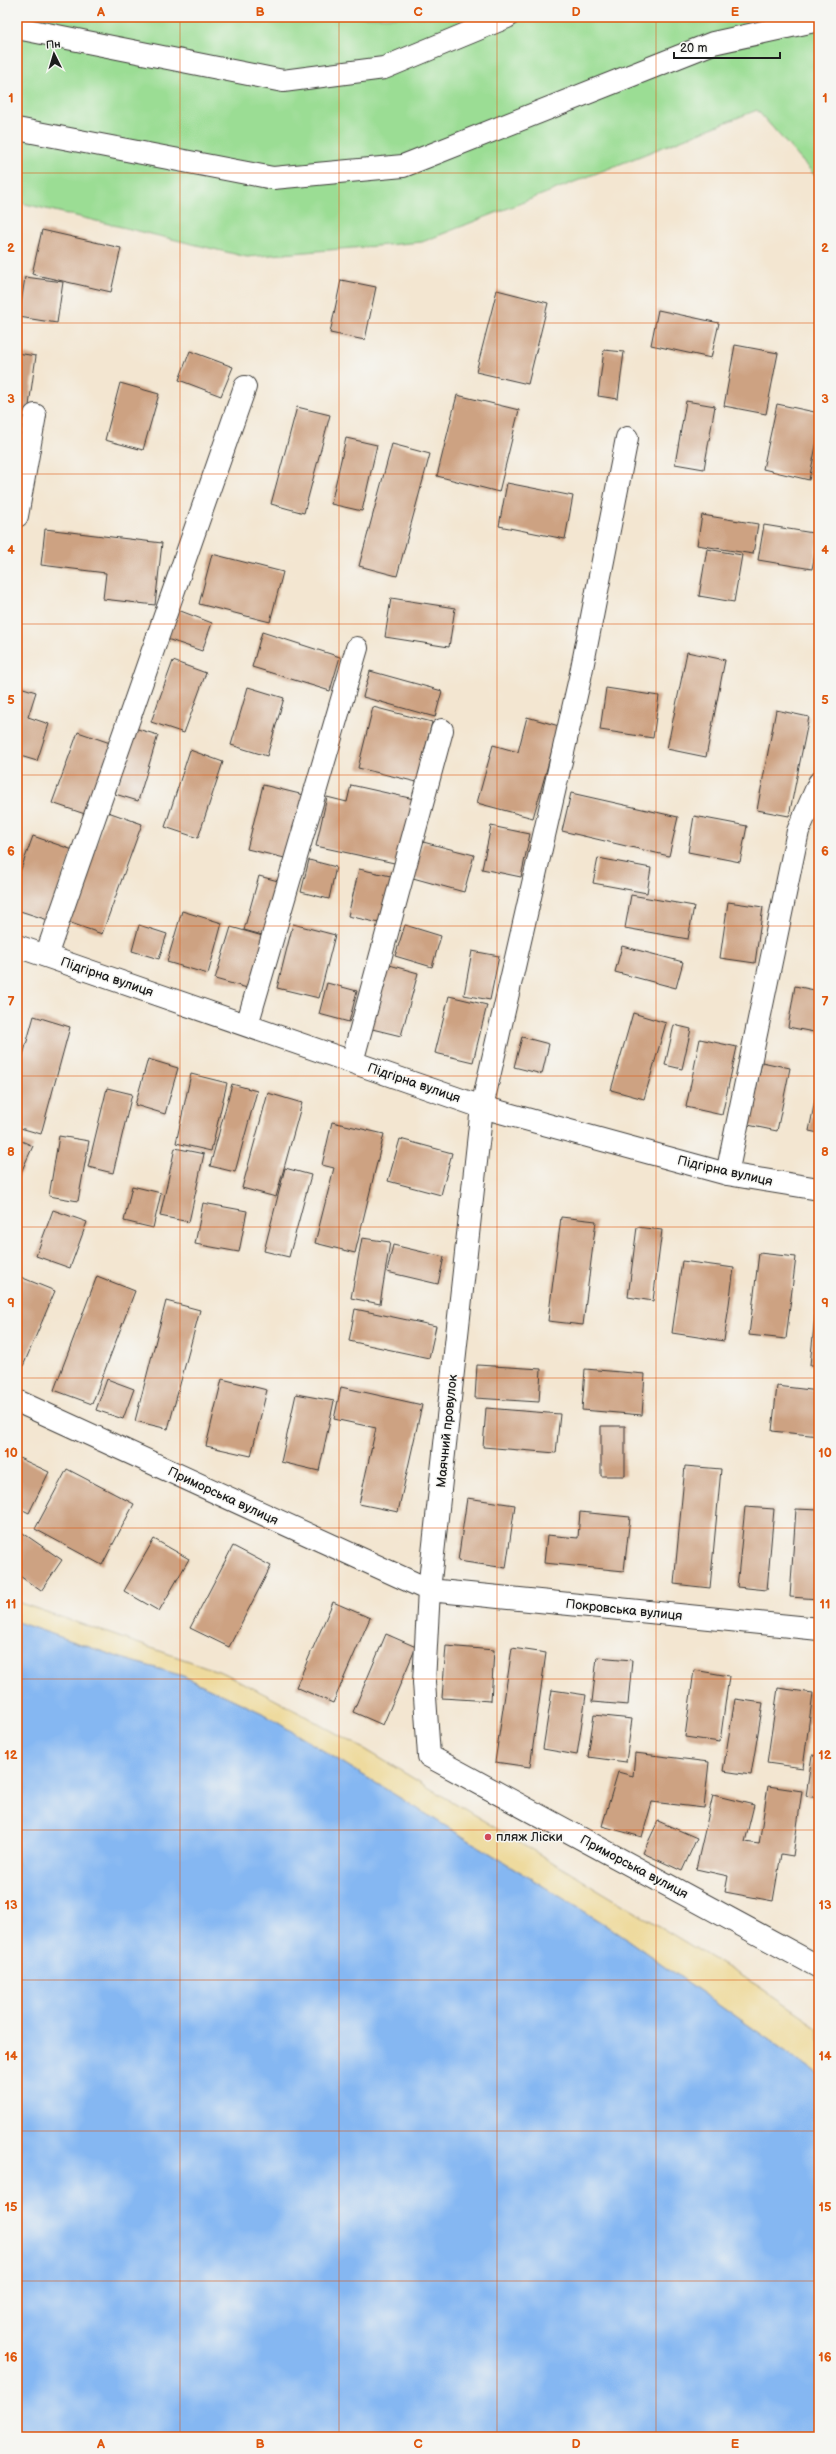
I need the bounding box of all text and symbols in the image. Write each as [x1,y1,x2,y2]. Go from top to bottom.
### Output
text: A [96,4,105,20]
text: B [255,4,265,20]
text: C [413,4,423,20]
text: D [571,4,581,20]
text: E [731,4,740,20]
north arrow [34,34,74,74]
scale bar [674,34,780,60]
text: Пн [45,37,61,52]
text: 20 m [680,41,707,56]
text: 1 [8,90,14,106]
text: 1 [822,90,828,106]
text: 2 [7,240,15,256]
text: 2 [821,240,829,256]
text: 3 [7,391,15,407]
text: 3 [821,391,829,407]
text: 4 [7,542,15,558]
text: 4 [821,542,829,558]
text: 5 [7,692,15,708]
text: 5 [821,692,829,708]
text: 6 [7,843,15,859]
text: 6 [821,843,829,859]
street label: Підгірна вулиця [58,954,156,1000]
text: 7 [7,994,15,1010]
text: 7 [821,994,829,1010]
street label: Підгірна вулиця [365,1060,463,1106]
text: 8 [7,1144,15,1160]
text: 8 [821,1144,829,1160]
street label: Підгірна вулиця [676,1152,774,1190]
text: 9 [7,1295,15,1311]
text: 9 [821,1295,829,1311]
street label: Маячний провулок [433,1374,461,1488]
text: 10 [4,1445,18,1461]
text: 10 [818,1445,832,1461]
street label: Приморська вулиця [165,1463,281,1529]
text: 11 [6,1596,16,1612]
street label: Покровська вулиця [565,1596,683,1624]
text: 11 [820,1596,830,1612]
text: 12 [4,1747,18,1763]
text: 12 [818,1747,832,1763]
place label: пляж Ліски [496,1829,563,1845]
marker: пляж Ліски [483,1832,493,1842]
street label: Приморська вулиця [577,1832,691,1902]
text: 13 [4,1897,18,1913]
text: 13 [818,1897,832,1913]
text: 14 [4,2048,18,2064]
text: 14 [818,2048,832,2064]
text: 15 [5,2199,18,2215]
text: 15 [819,2199,832,2215]
text: 16 [4,2349,18,2365]
text: 16 [818,2349,832,2365]
text: A [96,2436,105,2452]
text: B [255,2436,265,2452]
text: C [413,2436,423,2452]
text: D [571,2436,581,2452]
text: E [731,2436,740,2452]

